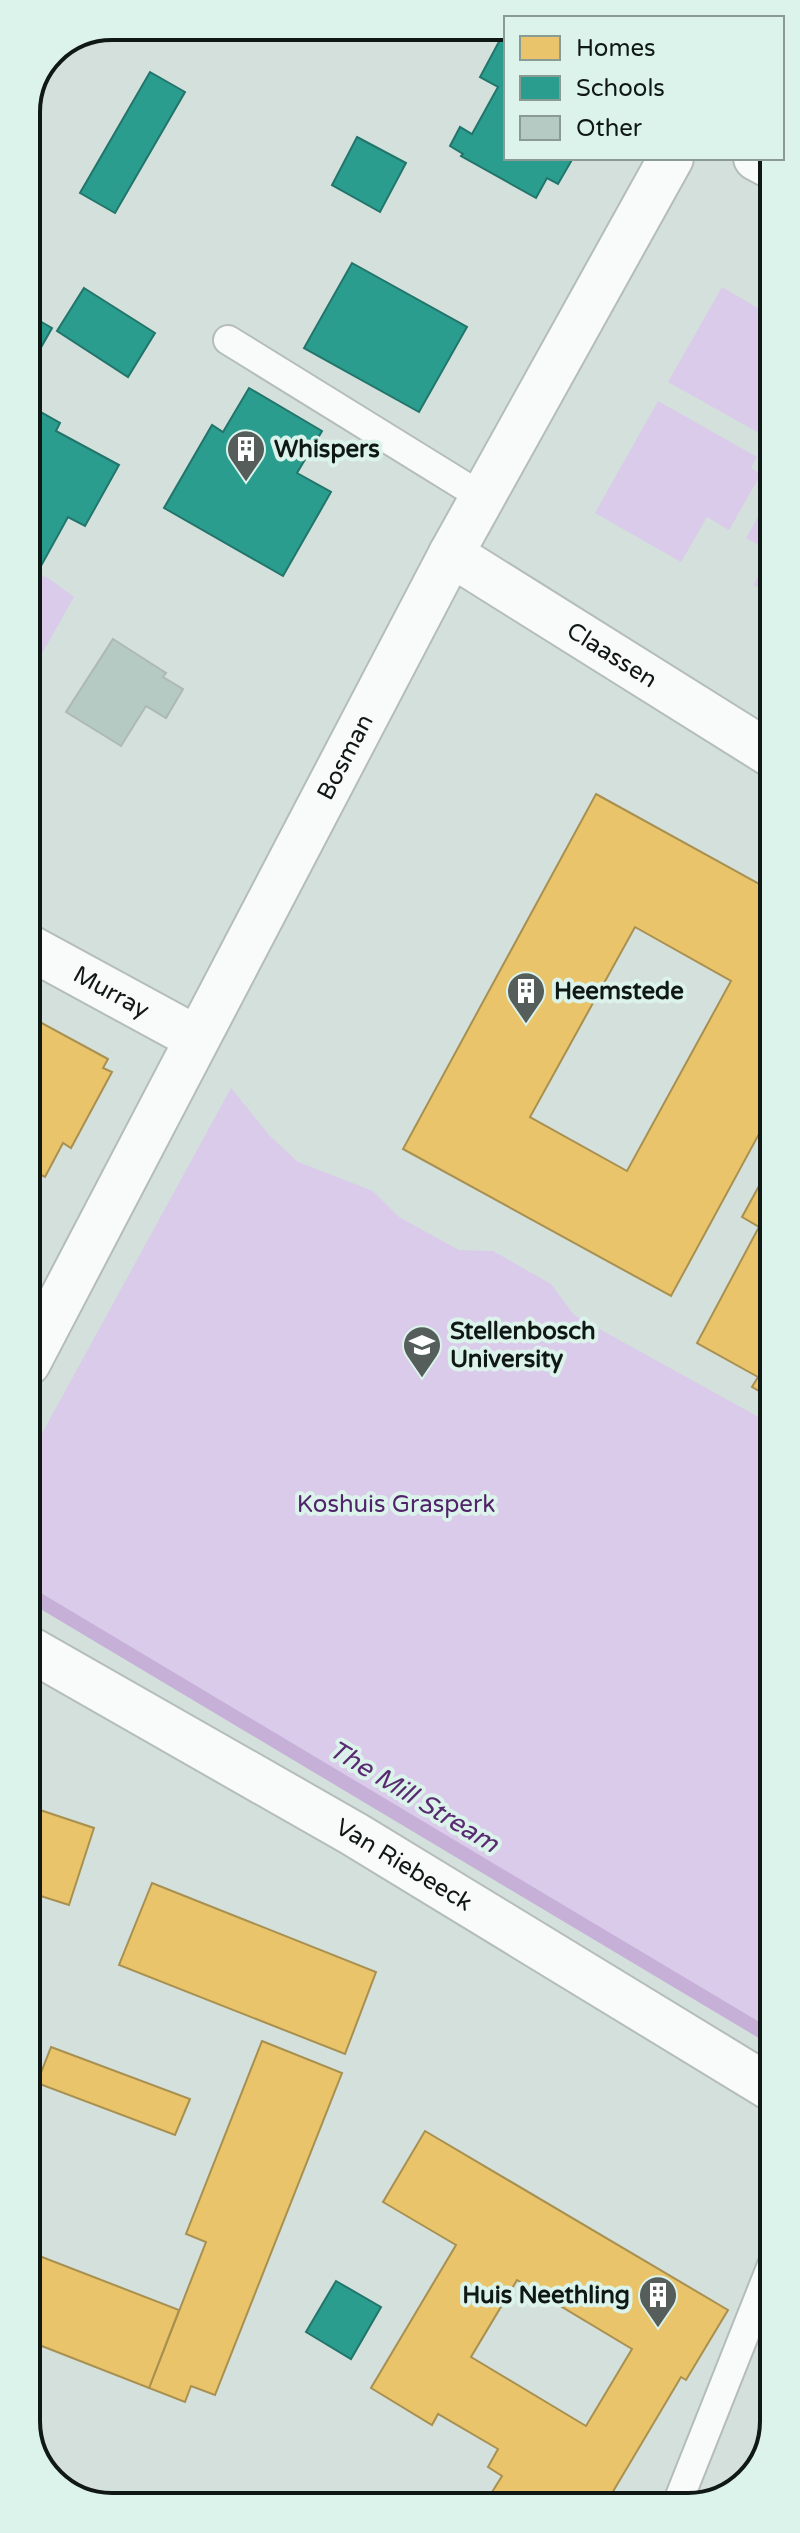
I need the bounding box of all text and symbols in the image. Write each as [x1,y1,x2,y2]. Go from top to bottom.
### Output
legend [504,16,784,160]
text: Homes [576,34,656,63]
text: Schools [576,74,665,103]
text: Other [576,114,643,143]
building icon: Whispers [225,428,267,483]
place label: Whispers [274,435,380,464]
street label: Claassen [561,616,662,694]
street label: Bosman [311,709,380,805]
street label: Murray [68,960,154,1025]
building icon: Heemstede [505,970,547,1025]
place label: Heemstede [554,977,684,1006]
place label: Stellenbosch University [450,1317,596,1374]
school or university icon: Stellenbosch University [401,1324,443,1379]
park label: Koshuis Grasperk [297,1490,495,1519]
water label: The Mill Stream [323,1734,505,1860]
street label: Van Riebeeck [330,1813,477,1918]
building icon: Huis Neethling [637,2274,679,2329]
place label: Huis Neethling [462,2281,630,2310]

